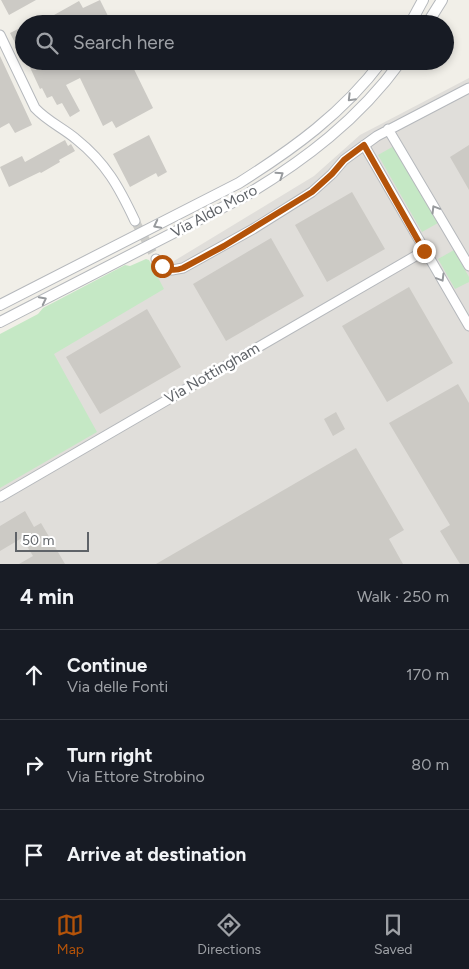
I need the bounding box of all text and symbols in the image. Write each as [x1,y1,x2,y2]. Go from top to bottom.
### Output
search box [15,15,454,70]
icon: search [33,29,61,57]
text: Search here [73,31,175,54]
one-way arrow [347,92,356,101]
one-way arrow [274,172,283,181]
street label: Via Aldo Moro [168,181,260,241]
one-way arrow [432,205,442,214]
one-way arrow [153,219,162,229]
route end [413,240,436,263]
route start [151,255,174,278]
one-way arrow [434,273,444,282]
one-way arrow [38,296,47,306]
street label: Via Nottingham [161,339,263,407]
scale bar [15,529,89,552]
text: 50 m [22,532,54,549]
text: 4 min [20,584,74,609]
text: Walk · 250 m [357,587,449,606]
text: Continue [67,654,147,677]
icon: ahead [20,661,48,689]
text: 170 m [406,665,449,684]
text: Via delle Fonti [67,677,168,696]
text: Turn right [67,744,153,767]
icon: right [20,751,48,779]
text: 80 m [411,755,449,774]
text: Via Ettore Strobino [67,767,205,786]
icon: arrive [20,841,48,869]
text: Arrive at destination [67,843,246,866]
tab: Map [56,911,84,958]
tab: Directions [197,911,261,958]
tab: Saved [374,911,413,958]

